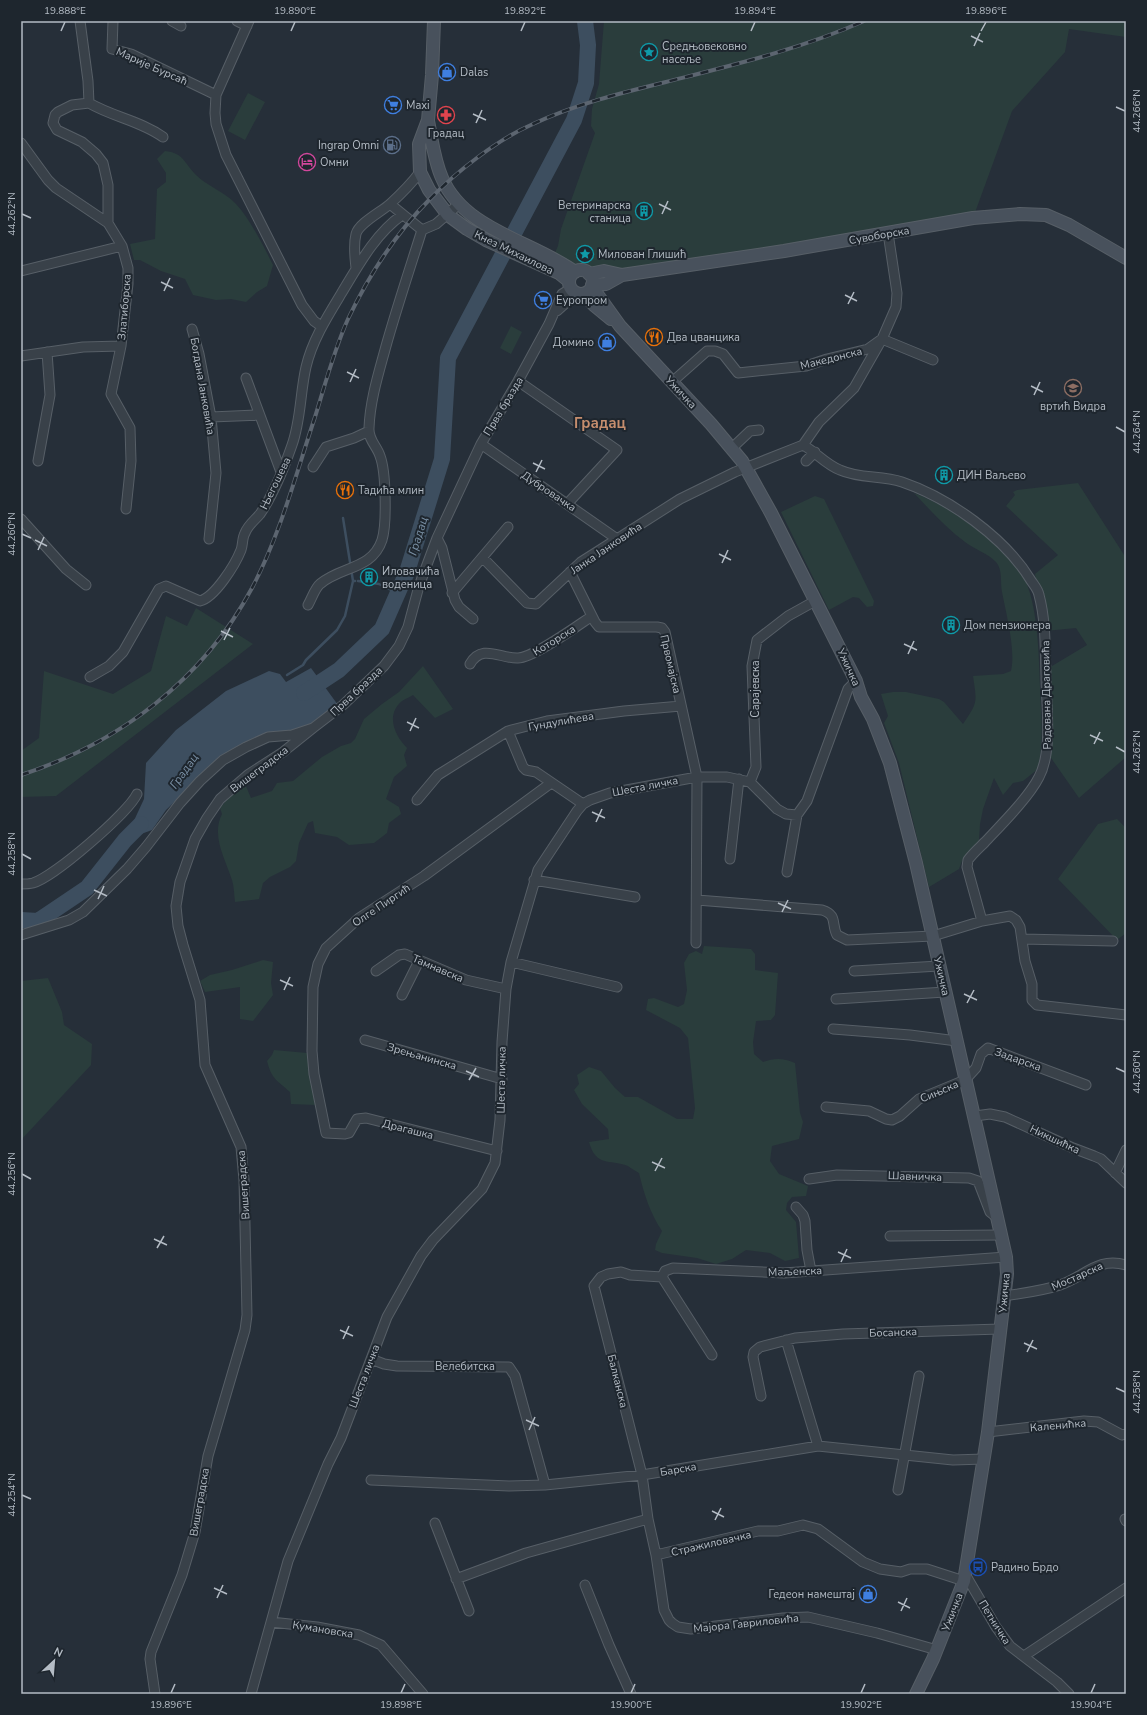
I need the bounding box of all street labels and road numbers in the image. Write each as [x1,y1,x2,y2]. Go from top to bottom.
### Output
street label: Марије Бурсаћ [114,44,190,89]
street label: Сувоборска [848,223,911,248]
street label: Кнез Михаилова [472,227,556,278]
street label: Златиборска [114,273,135,341]
street label: Богдана Јанковића [187,336,218,436]
street label: Македонска [799,344,864,373]
street label: Ужичка [661,372,700,412]
street label: Прва бразда [480,374,527,439]
street label: Његошева [256,454,295,512]
street label: Дубровачка [518,468,579,515]
street label: Јанка Јанковића [567,519,645,578]
street label: Которска [530,621,579,659]
street label: Првомајска [656,633,685,695]
street label: Радована Драговића [1038,640,1055,750]
street label: Ужичка [833,645,864,689]
street label: Сарајевска [748,660,763,718]
street label: Прва бразда [327,663,386,719]
street label: Гундулићева [527,708,595,735]
street label: Вишеградска [227,743,292,796]
street label: Шеста личка [611,773,679,800]
street label: Олге Пиргић [349,880,413,930]
street label: Тамнавска [410,951,466,986]
street label: Ужичка [929,954,953,997]
street label: Зрењанинска [385,1039,458,1074]
street label: Задарска [992,1044,1043,1075]
street label: Шеста личка [493,1046,510,1114]
street label: Сињска [918,1077,961,1106]
street label: Драгашка [381,1116,435,1143]
street label: Никшићка [1027,1121,1082,1158]
street label: Вишеградска [234,1150,253,1220]
street label: Шавничка [888,1168,942,1185]
street label: Мостарска [1049,1258,1105,1295]
street label: Маљенска [768,1263,822,1280]
street label: Ужичка [995,1272,1014,1315]
street label: Босанска [869,1324,917,1341]
street label: Шеста личка [345,1342,383,1410]
street label: Балканска [604,1353,631,1409]
street label: Велебитска [435,1359,495,1374]
street label: Каленићка [1029,1416,1087,1435]
street label: Барска [659,1459,697,1480]
street label: Вишеградска [186,1467,213,1538]
street label: Стражиловачка [669,1527,753,1560]
street label: Ужичка [938,1591,967,1634]
street label: Петничка [975,1597,1014,1647]
street label: Мајора Гавриловића [692,1610,800,1637]
street label: Кумановска [291,1617,354,1642]

